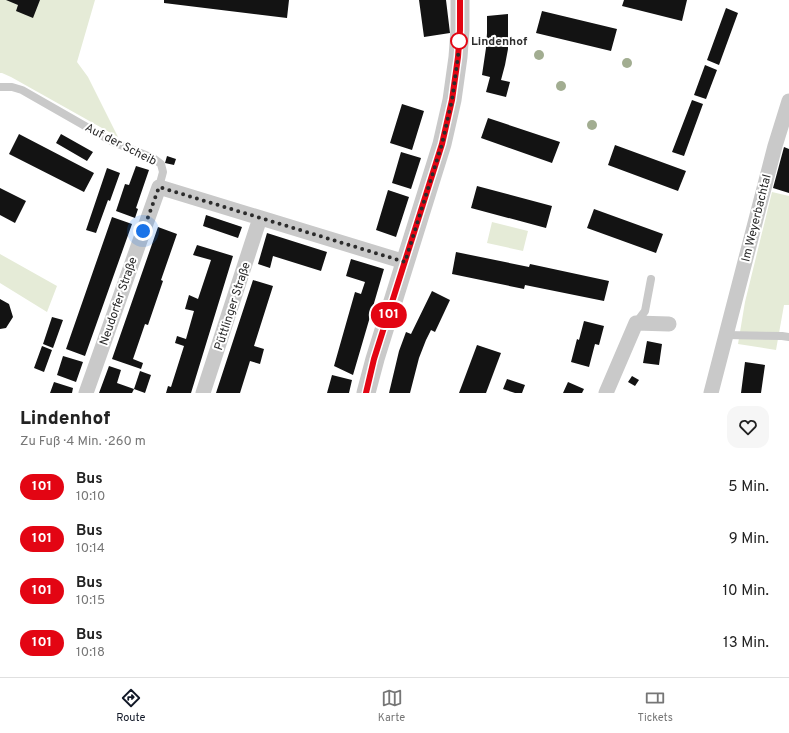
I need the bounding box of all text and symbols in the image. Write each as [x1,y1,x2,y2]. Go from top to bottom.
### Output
marker: Lindenhof [450,32,468,50]
place label: Lindenhof [471,34,528,50]
street label: Auf der Scheib [82,120,159,170]
street label: Im Weyerbachtal [738,173,776,264]
your location [133,221,153,241]
street label: Neudorfer Straße [96,255,142,348]
street label: Püttlinger Straße [211,260,255,352]
line badge: 101 [366,302,412,328]
text: 101 [379,306,399,323]
button: heart [727,406,769,448]
text: Lindenhof [20,407,110,431]
text: Zu Fuß · 4 Min. · 260 m [20,434,146,450]
text: Bus [76,470,103,489]
text: 101 [32,478,52,495]
text: 5 Min. [728,478,769,497]
text: 10:10 [76,489,105,505]
text: Bus [76,522,103,541]
text: 101 [32,530,52,547]
text: 9 Min. [729,530,769,549]
text: 10:14 [76,541,105,557]
text: Bus [76,574,103,593]
text: 101 [32,582,52,599]
text: 10 Min. [722,582,769,601]
text: 10:15 [76,593,105,609]
text: Bus [76,626,103,645]
text: 101 [32,634,52,651]
text: 13 Min. [723,634,769,653]
text: 10:18 [76,645,105,661]
tab: Route [116,687,146,725]
tab: Karte [378,687,405,725]
tab: Tickets [638,687,673,725]

